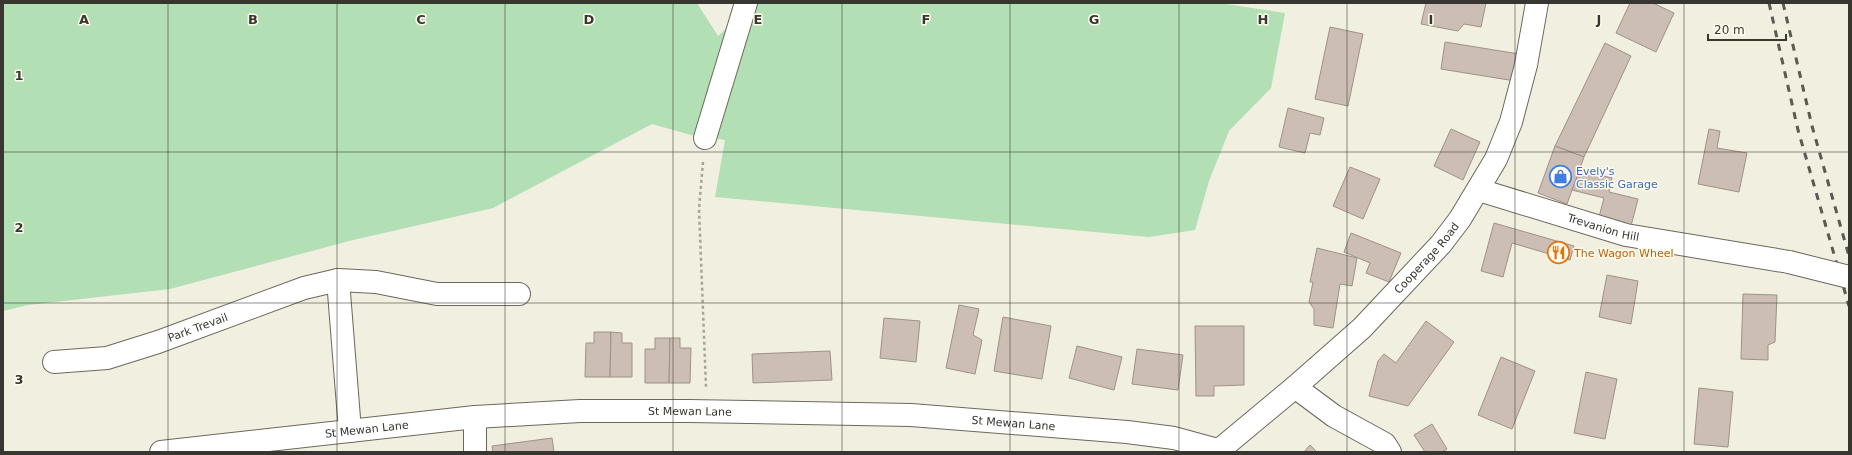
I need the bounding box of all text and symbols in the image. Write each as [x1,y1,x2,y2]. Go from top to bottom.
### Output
text: A [79,12,89,27]
text: B [248,12,258,27]
text: C [416,12,426,27]
text: D [584,12,595,27]
text: E [754,12,762,27]
text: F [922,12,930,27]
text: G [1089,12,1099,27]
text: H [1258,12,1268,27]
text: I [1429,12,1433,27]
text: J [1596,12,1601,27]
scale bar [1708,16,1786,42]
text: 20 m [1714,23,1745,37]
text: 1 [14,68,24,83]
shop icon: Evely's Classic Garage [1547,164,1573,190]
place label: Evely's Classic Garage [1576,165,1658,191]
street label: Trevanion Hill [1565,211,1640,244]
text: 2 [14,220,24,235]
street label: Cooperage Road [1392,220,1462,297]
restaurant icon: The Wagon Wheel [1546,240,1572,266]
place label: The Wagon Wheel [1573,247,1674,260]
street label: Park Trevail [166,311,230,345]
text: 3 [14,372,24,387]
street label: St Mewan Lane [648,405,732,419]
street label: St Mewan Lane [971,414,1056,433]
street label: St Mewan Lane [324,418,409,441]

